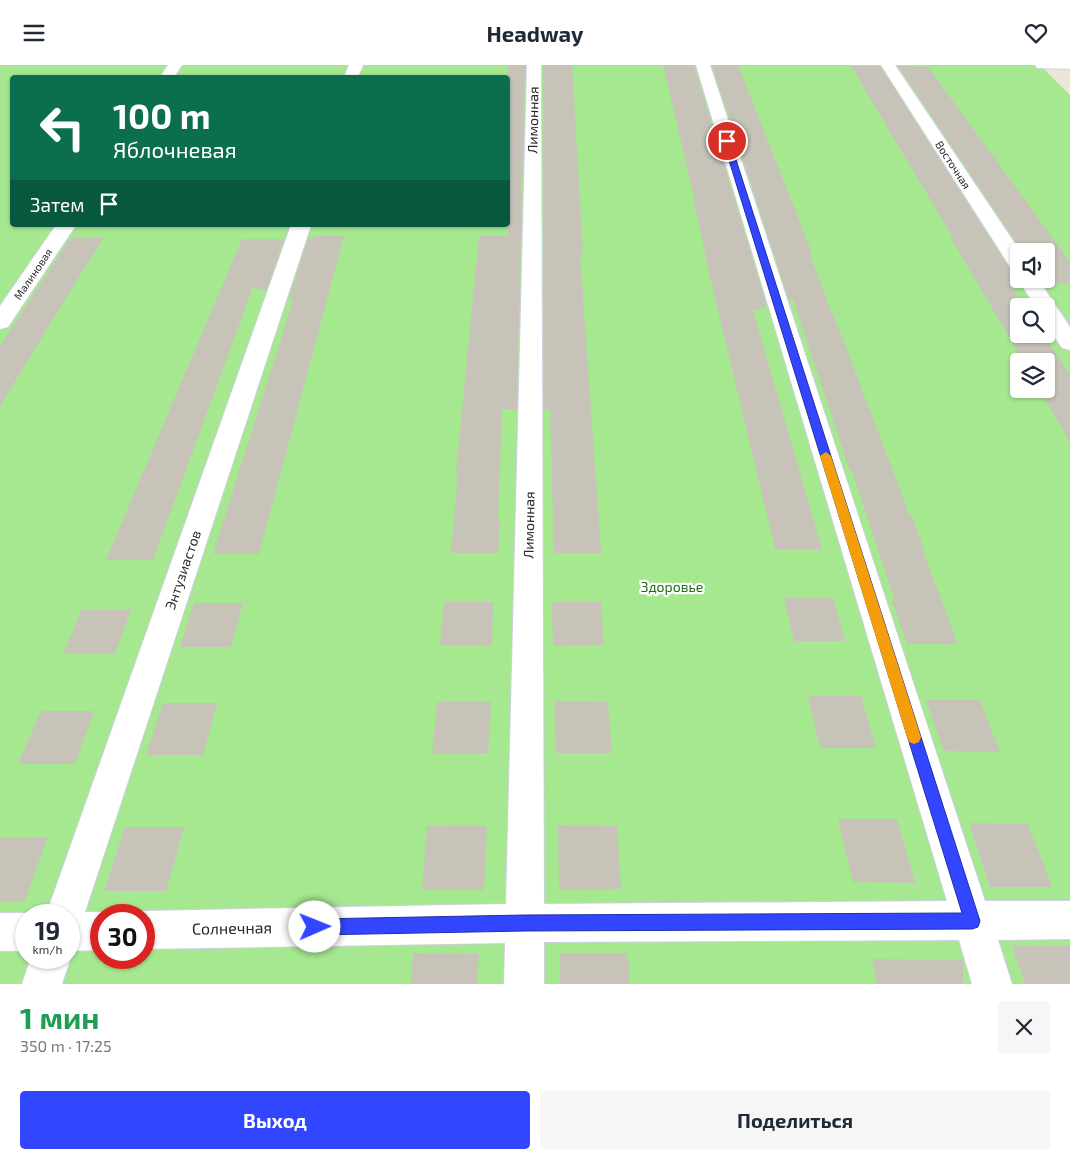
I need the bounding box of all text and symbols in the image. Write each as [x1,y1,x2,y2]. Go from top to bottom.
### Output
icon: menu [20,19,48,47]
icon: heart [1022,19,1050,47]
text: Headway [487,20,583,46]
street label: Лимонная [523,86,542,154]
text: 100 m [113,94,211,136]
icon: left [30,95,95,160]
pin [706,120,748,162]
icon: arrive [713,127,741,155]
text: Яблочневая [113,136,237,162]
street label: Восточная [933,138,974,191]
icon: arrive [95,190,123,218]
text: Затем [30,193,85,216]
map controls [1010,243,1055,398]
button: sound [1010,243,1055,288]
street label: Малиновая [11,246,55,302]
button: search [1010,298,1055,343]
button: layers [1010,353,1055,398]
street label: Лимонная [519,491,538,559]
street label: Энтузиастов [161,528,204,612]
park label: Здоровье [641,578,703,595]
position arrow [288,900,340,952]
speed limit sign: 30 [90,904,155,969]
text: 19 [35,915,60,945]
street label: Солнечная [192,917,272,938]
text: km/h [33,942,62,956]
text: 1 мин [20,999,99,1035]
button: close [998,1001,1050,1053]
text: 350 m · 17:25 [20,1036,112,1055]
button: Выход [20,1091,530,1149]
button: Поделиться [540,1091,1050,1149]

